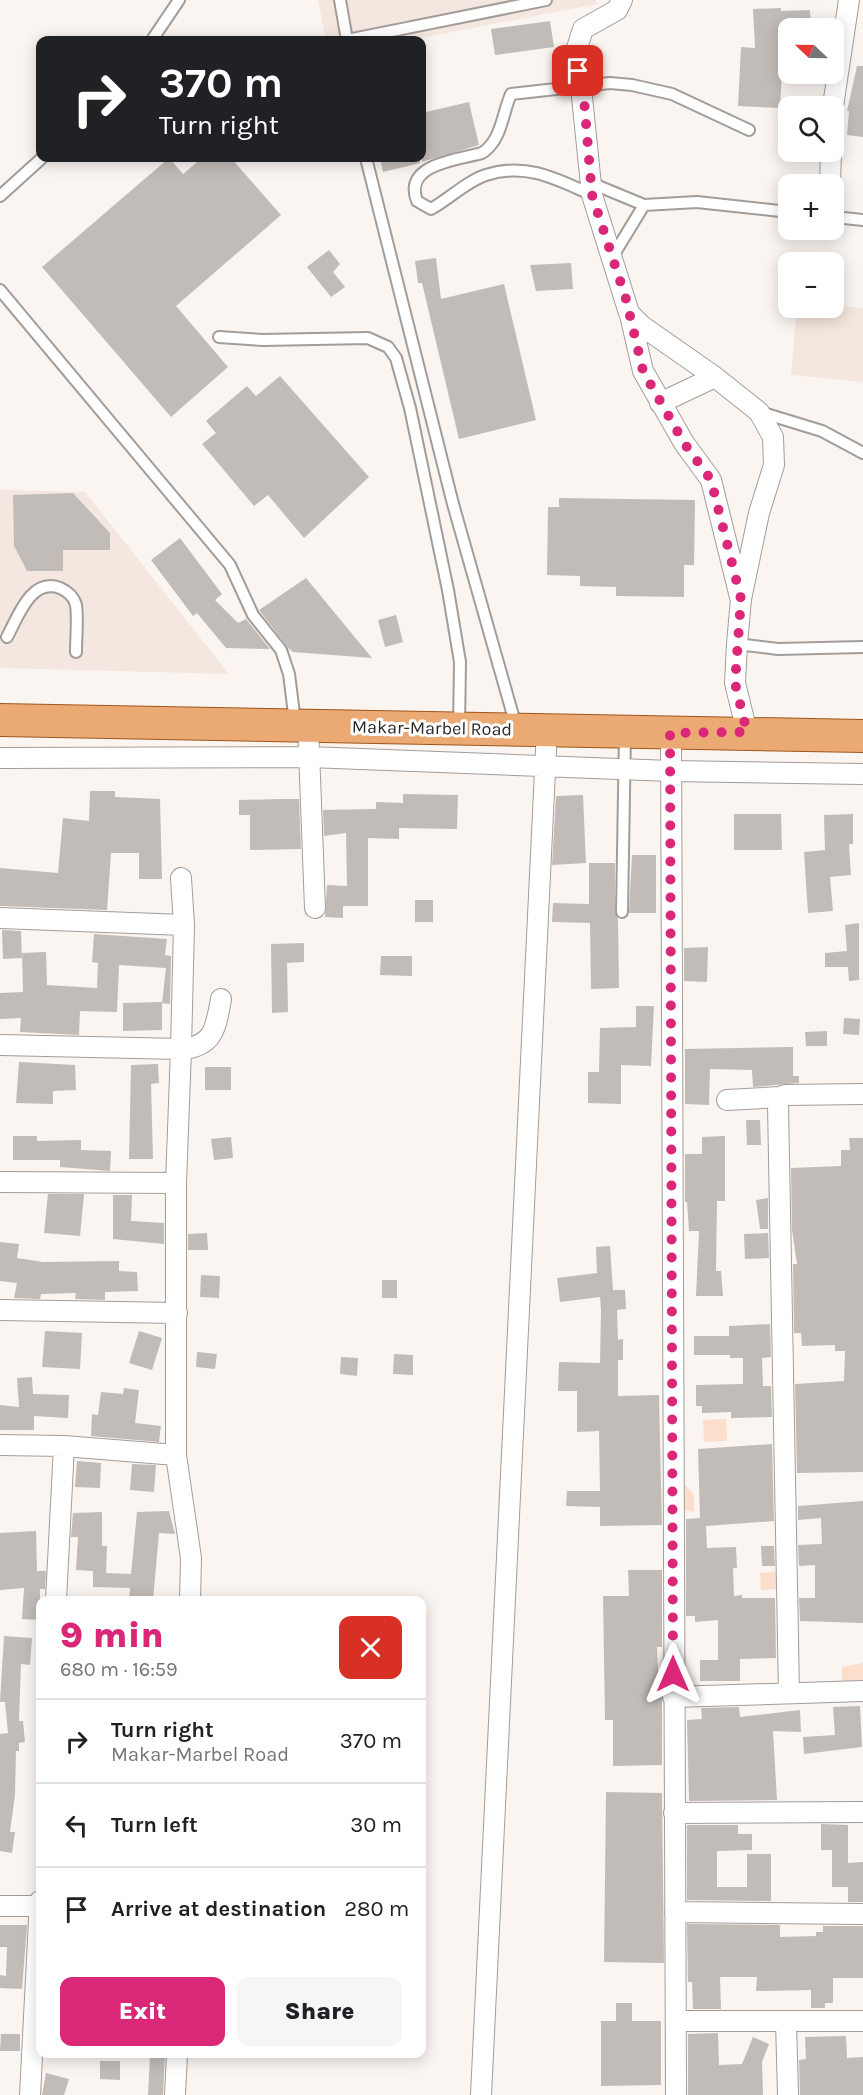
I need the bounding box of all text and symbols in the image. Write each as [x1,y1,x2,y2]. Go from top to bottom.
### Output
north arrow [778,18,844,84]
map controls [778,18,844,318]
pin [552,45,603,96]
icon: arrive [561,54,594,87]
text: 370 m [159,58,283,108]
icon: right [60,60,138,138]
button: search [778,96,844,162]
text: Turn right [159,109,279,141]
button: + [778,174,844,240]
button: − [778,252,844,318]
street label: Makar-Marbel Road [352,716,512,740]
text: 9 min [60,1614,164,1656]
button: close [339,1616,402,1679]
position arrow [641,1642,705,1706]
text: 680 m · 16:59 [60,1658,178,1681]
text: Turn right [111,1717,214,1743]
icon: right [60,1725,93,1758]
text: 370 m [340,1728,402,1754]
text: Makar-Marbel Road [111,1743,289,1766]
icon: left [60,1809,93,1842]
text: Turn left [111,1812,198,1838]
text: 30 m [350,1812,402,1838]
icon: arrive [60,1893,93,1926]
text: Arrive at destination [111,1896,326,1922]
text: 280 m [344,1896,409,1922]
button: Exit [60,1977,225,2046]
button: Share [237,1977,402,2046]

